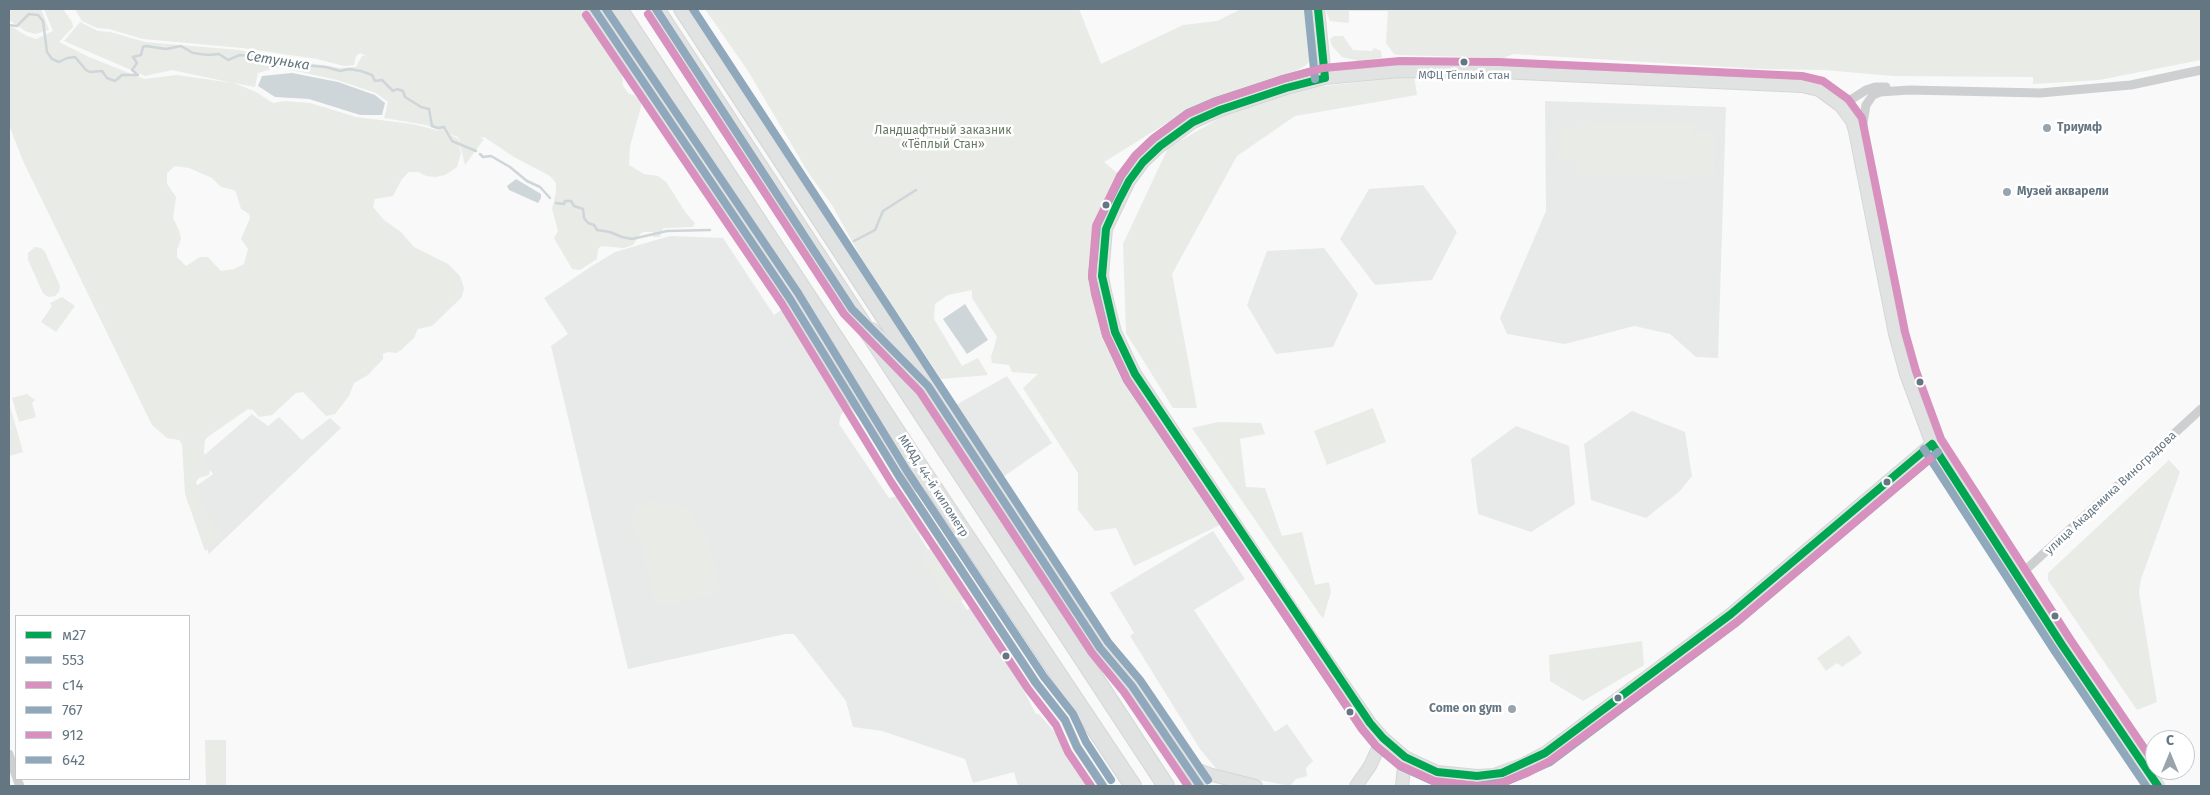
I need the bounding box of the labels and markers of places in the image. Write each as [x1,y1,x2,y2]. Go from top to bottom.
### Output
marker: МФЦ Тёплый стан [1459,57,1469,67]
place label: МФЦ Тёплый стан [1418,69,1510,83]
place label: Триумф [2057,121,2102,135]
marker: Триумф [2041,122,2053,134]
place label: Музей акварели [2017,185,2109,199]
marker: Музей акварели [2001,186,2013,198]
unlabelled marker [1101,200,1111,210]
unlabelled marker [1915,377,1925,387]
unlabelled marker [1882,477,1892,487]
unlabelled marker [2050,611,2060,621]
unlabelled marker [1001,651,1011,661]
unlabelled marker [1613,693,1623,703]
place label: Come on gym [1429,702,1502,716]
marker: Come on gym [1506,703,1518,715]
unlabelled marker [1345,707,1355,717]

